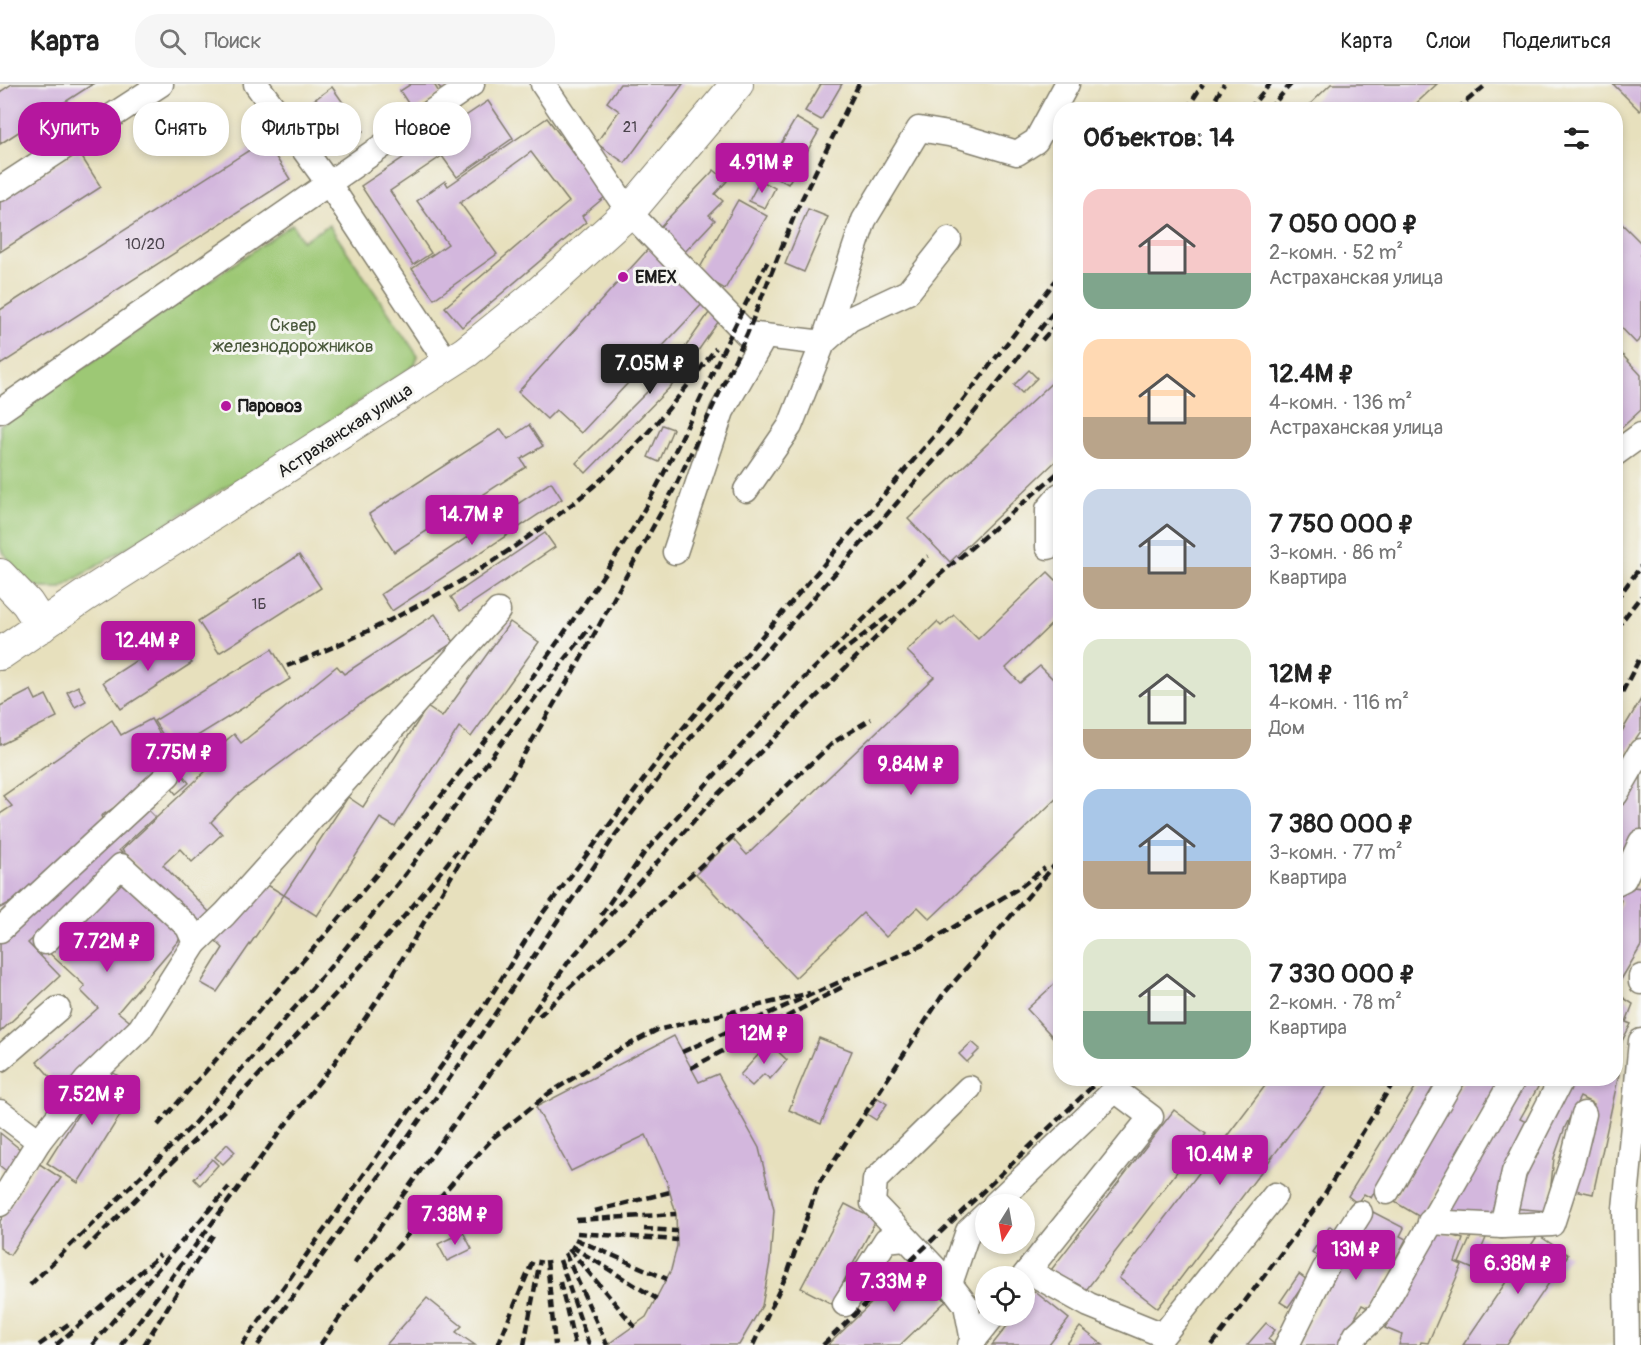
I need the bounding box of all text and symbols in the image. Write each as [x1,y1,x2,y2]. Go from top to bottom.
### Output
search box [135,14,555,68]
text: Карта [30,24,99,59]
icon: search [156,25,189,58]
text: Поиск [204,27,262,55]
text: Карта [1340,28,1392,55]
text: Слои [1425,28,1470,55]
text: Поделиться [1503,28,1611,55]
chip: Купить [18,102,121,156]
chip: Снять [133,102,229,156]
chip: Фильтры [241,102,361,156]
chip: Новое [373,102,471,156]
house number: 21 [623,118,637,137]
text: Объектов: 14 [1083,122,1234,154]
icon: filters [1560,122,1593,155]
pin: 4.91M ₽ [707,143,817,194]
text: 4.91M ₽ [730,150,794,175]
text: 7 050 000 ₽ [1269,208,1418,240]
icon: home [1131,213,1203,285]
house number: 10/20 [125,235,165,254]
text: 2-комн. · 52 m² [1269,240,1403,265]
text: Астраханская улица [1269,265,1443,290]
place label: EMEX [635,266,677,289]
marker: EMEX [616,270,630,284]
park label: Сквер железнодорожников [212,314,374,358]
pin: 7.05M ₽ [595,344,705,395]
text: 7.05M ₽ [615,351,685,376]
text: 12.4M ₽ [1269,358,1354,390]
icon: home [1131,363,1203,435]
street label: Астраханская улица [273,379,417,483]
text: 4-комн. · 136 m² [1269,390,1412,415]
place label: Паровоз [238,395,303,418]
marker: Паровоз [219,399,233,413]
text: Астраханская улица [1269,415,1443,440]
pin: 14.7M ₽ [417,495,527,546]
text: 14.7M ₽ [439,502,505,527]
text: 7 750 000 ₽ [1269,508,1414,540]
icon: home [1131,513,1203,585]
text: 3-комн. · 86 m² [1269,540,1403,565]
text: Квартира [1269,565,1347,590]
house number: 1Б [252,595,266,614]
pin: 12.4M ₽ [93,621,203,672]
text: 12.4M ₽ [115,628,181,653]
text: 12M ₽ [1269,658,1334,690]
icon: home [1131,663,1203,735]
text: 4-комн. · 116 m² [1269,690,1409,715]
text: Дом [1269,715,1305,740]
pin: 7.75M ₽ [124,733,234,784]
text: 7.75M ₽ [145,740,213,765]
pin: 9.84M ₽ [856,745,966,796]
text: 9.84M ₽ [877,752,945,777]
text: 7 380 000 ₽ [1269,808,1414,840]
icon: home [1131,813,1203,885]
text: 3-комн. · 77 m² [1269,840,1403,865]
text: Квартира [1269,865,1347,890]
pin: 7.72M ₽ [52,922,162,973]
text: 7.72M ₽ [73,929,141,954]
text: 7 330 000 ₽ [1269,958,1415,990]
icon: home [1131,963,1203,1035]
text: 2-комн. · 78 m² [1269,990,1402,1015]
pin: 12M ₽ [722,1014,806,1065]
text: Квартира [1269,1015,1347,1040]
text: 12M ₽ [739,1021,789,1046]
pin: 7.52M ₽ [37,1075,147,1126]
text: 7.52M ₽ [58,1082,126,1107]
pin: 10.4M ₽ [1165,1135,1275,1186]
text: 10.4M ₽ [1186,1142,1254,1167]
north arrow [975,1194,1035,1254]
map controls [975,1194,1035,1326]
pin: 7.38M ₽ [400,1195,510,1246]
text: 7.38M ₽ [422,1202,488,1227]
pin: 13M ₽ [1314,1230,1398,1281]
text: 13M ₽ [1331,1237,1381,1262]
pin: 6.38M ₽ [1463,1244,1573,1295]
text: 6.38M ₽ [1484,1251,1552,1276]
pin: 7.33M ₽ [839,1262,949,1313]
button: locate [975,1266,1035,1326]
text: 7.33M ₽ [860,1269,928,1294]

